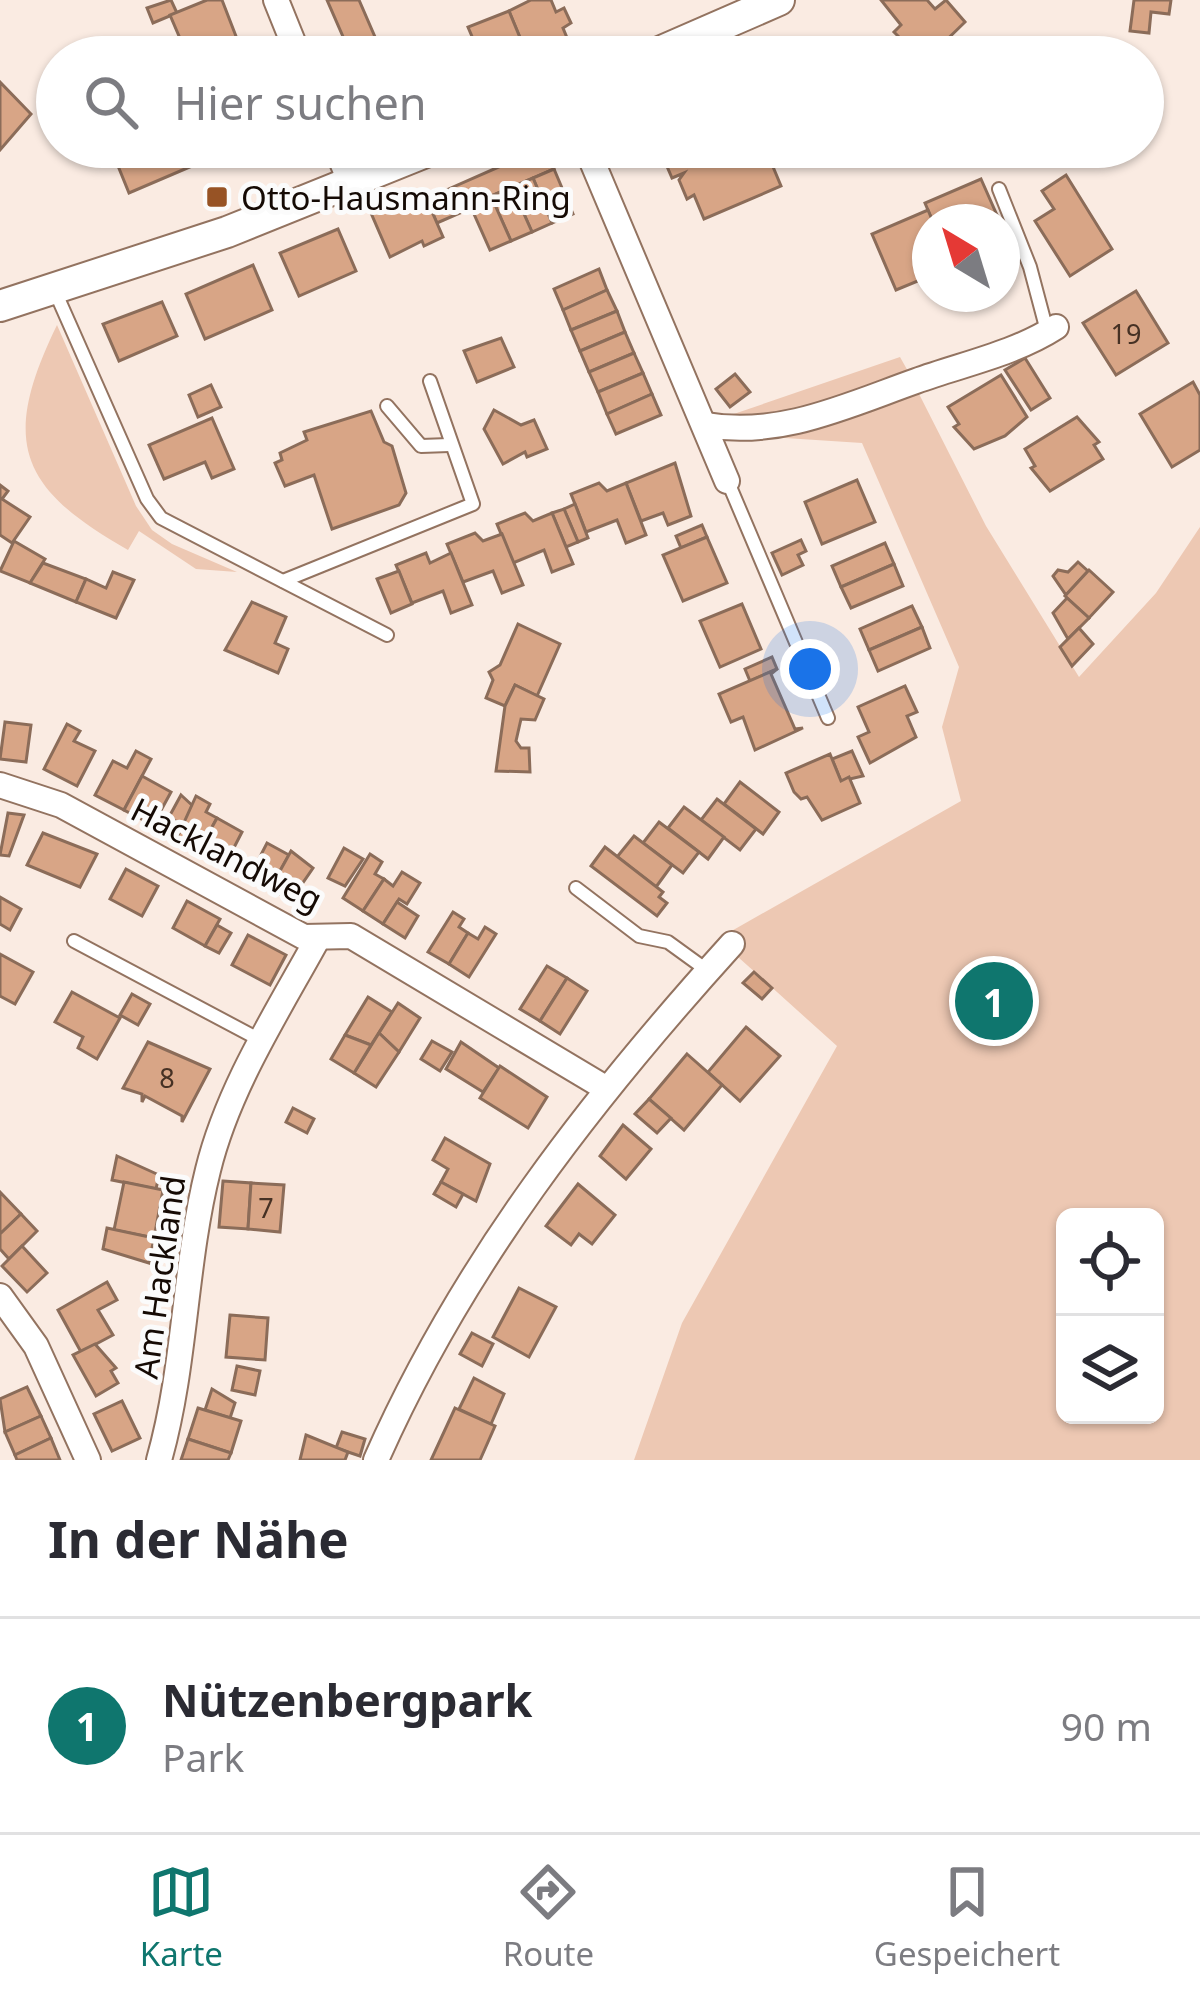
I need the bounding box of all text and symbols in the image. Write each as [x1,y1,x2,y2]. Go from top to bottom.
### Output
search box [36,36,1164,168]
icon: search [78,69,144,135]
text: Hier suchen [174,72,427,133]
place label: Otto-Hausmann-Ring [241,175,571,220]
marker: Otto-Hausmann-Ring [204,184,230,210]
north arrow [912,204,1020,312]
house number: 19 [1111,315,1141,352]
your location [780,639,840,699]
street label: Hacklandweg [124,787,330,921]
pin: 1 [955,956,1033,1046]
house number: 8 [159,1059,175,1096]
street label: Am Hackland [122,1173,196,1381]
house number: 7 [258,1189,274,1226]
map controls [1056,1208,1164,1424]
button: locate [1056,1208,1164,1316]
button: layers [1056,1316,1164,1424]
text: In der Nähe [48,1503,349,1573]
text: Nützenbergpark [162,1669,533,1730]
text: 1 [76,1699,98,1752]
text: 90 m [1061,1699,1152,1752]
text: Park [162,1730,244,1783]
tab: Karte [140,1859,223,1976]
tab: Route [503,1859,594,1976]
tab: Gespeichert [874,1859,1060,1976]

